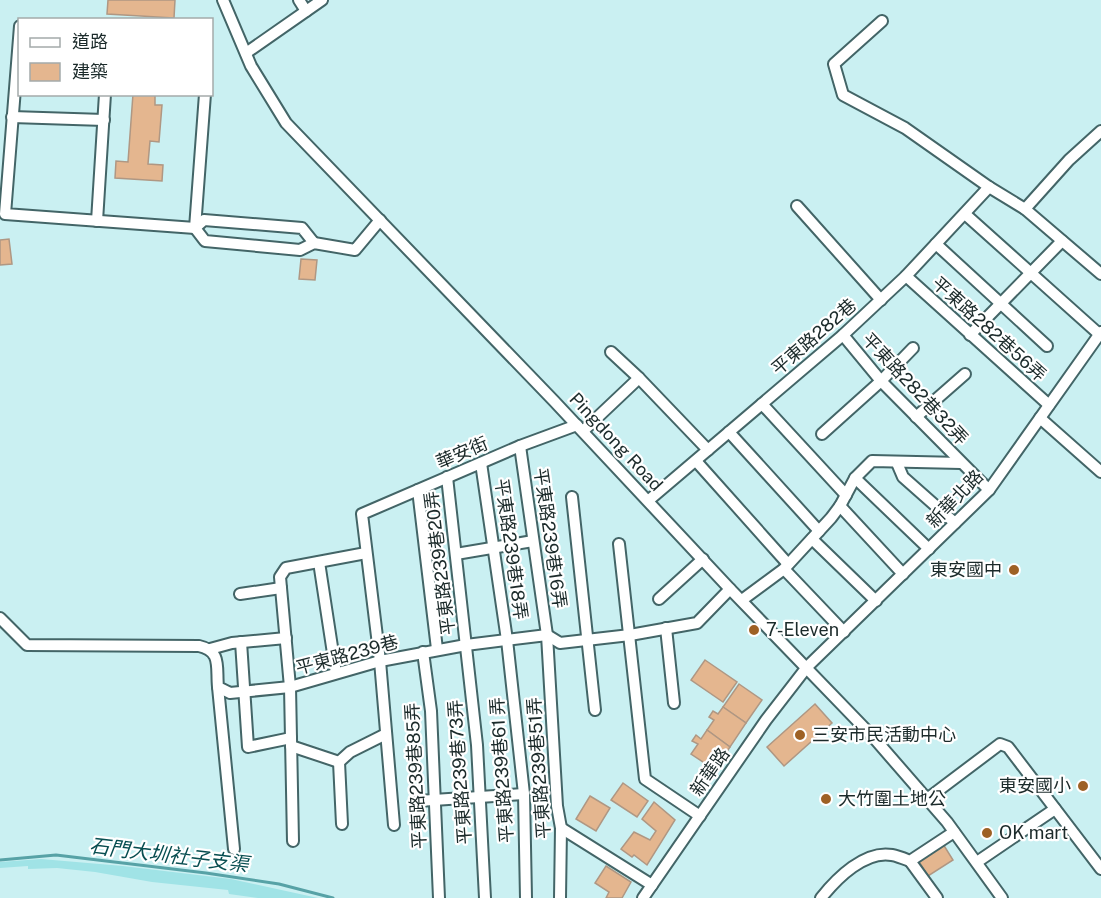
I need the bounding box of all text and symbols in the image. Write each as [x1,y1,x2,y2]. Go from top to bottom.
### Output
legend [18,18,213,96]
text: 道路 [72,31,108,52]
text: 建築 [72,61,108,82]
street label: 平東路282巷56弄 [928,272,1051,385]
street label: 平東路282巷 [767,294,860,379]
street label: 平東路282巷32弄 [858,328,973,449]
street label: Pingdong Road [565,388,667,495]
street label: 華安街 [433,432,491,473]
street label: 新華北路 [922,465,987,532]
street label: 平東路239巷16弄 [530,466,571,610]
street label: 平東路239巷18弄 [491,477,532,621]
street label: 平東路239巷20弄 [420,490,459,636]
place label: 東安國中 [930,559,1002,580]
marker: 東安國中 [1007,563,1021,577]
place label: 7-Eleven [766,619,839,640]
marker: 7-Eleven [747,623,761,637]
street label: 平東路239巷 [293,631,400,678]
street label: 平東路239巷61 弄 [486,696,517,844]
street label: 平東路239巷51弄 [523,696,554,840]
street label: 平東路239巷73弄 [444,699,475,845]
street label: 平東路239巷85弄 [401,702,430,850]
place label: 三安市民活動中心 [812,724,956,745]
marker: 三安市民活動中心 [793,728,807,742]
street label: 新華路 [686,744,734,800]
place label: 東安國小 [999,775,1071,796]
marker: 東安國小 [1076,779,1090,793]
place label: 大竹圍土地公 [838,788,946,809]
marker: 大竹圍土地公 [819,792,833,806]
place label: OK mart [999,822,1068,843]
marker: OK mart [980,826,994,840]
water label: 石門大圳社子支渠 [88,833,253,877]

